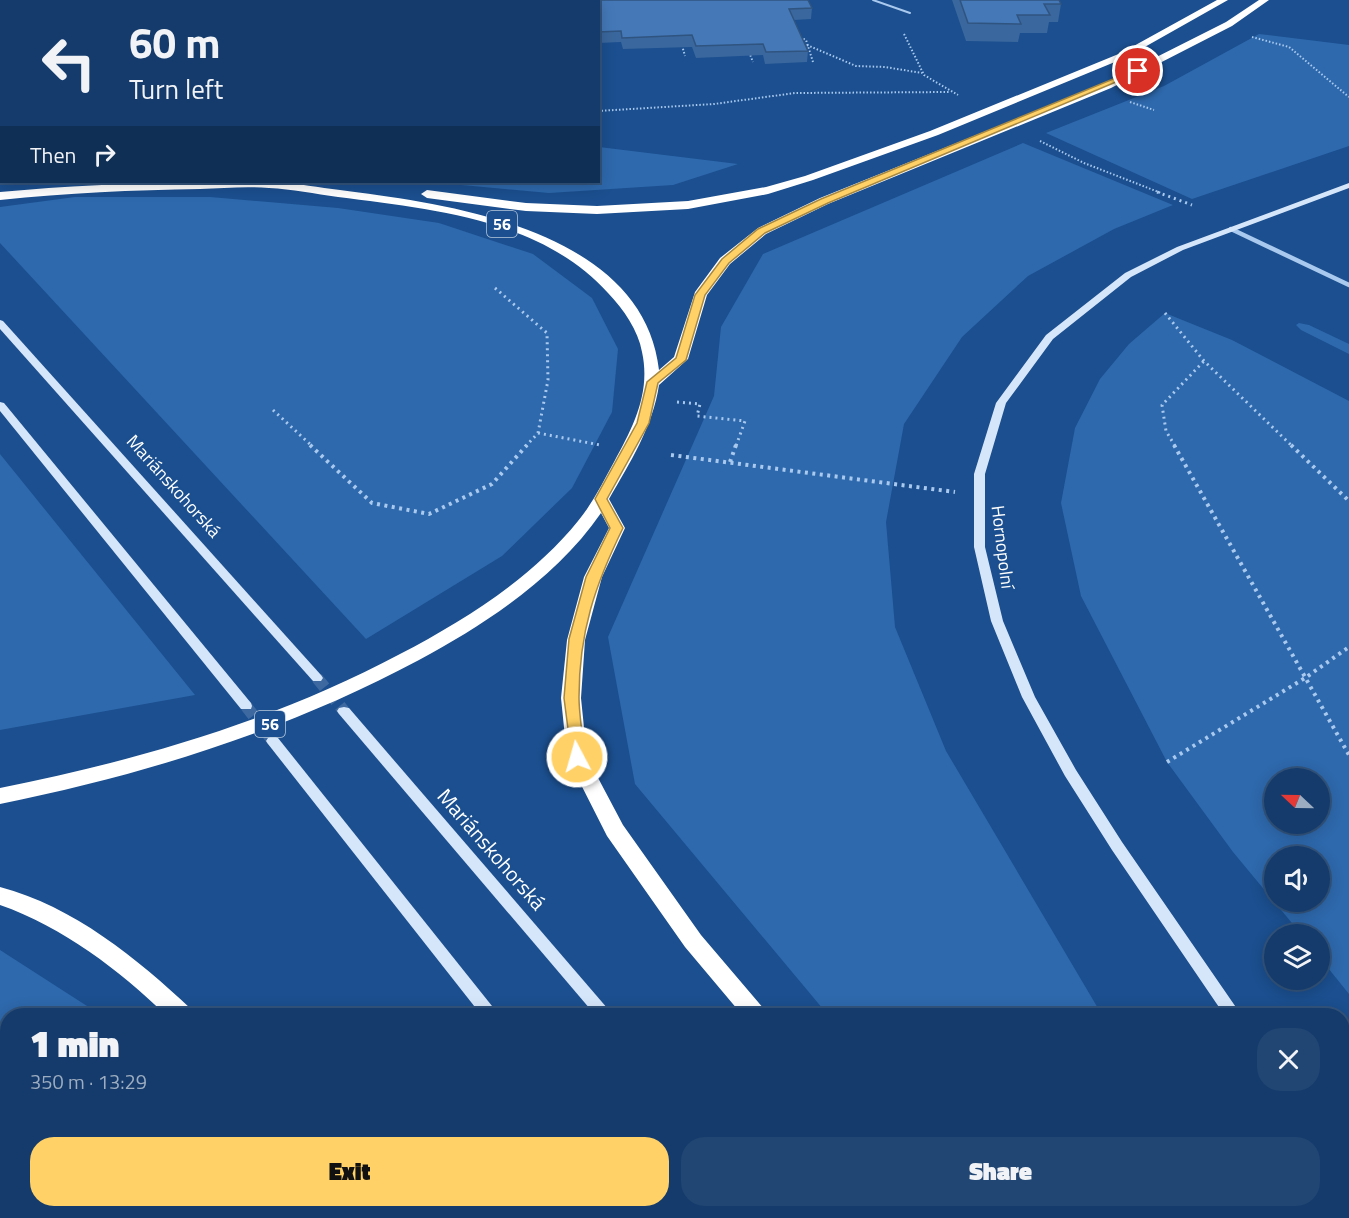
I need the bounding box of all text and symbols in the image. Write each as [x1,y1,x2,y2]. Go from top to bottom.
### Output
text: 60 m [129,10,221,74]
icon: left [30,24,108,102]
pin [1112,45,1163,96]
icon: arrive [1121,54,1154,87]
text: Turn left [129,68,223,109]
text: Then [30,138,76,172]
icon: right [88,138,121,171]
road number: 56 [487,211,517,237]
street label: Mariánskohorská [120,428,228,544]
street label: Hornopolní [984,504,1022,592]
road number: 56 [255,711,285,737]
position arrow [545,725,609,789]
north arrow [1264,768,1330,834]
map controls [1264,768,1330,990]
street label: Mariánskohorská [430,781,554,917]
button: sound [1264,846,1330,912]
button: layers [1264,924,1330,990]
text: 1 min [30,1016,119,1071]
button: close [1257,1028,1320,1091]
text: 350 m · 13:29 [30,1066,147,1097]
button: Exit [30,1137,669,1206]
button: Share [681,1137,1320,1206]

